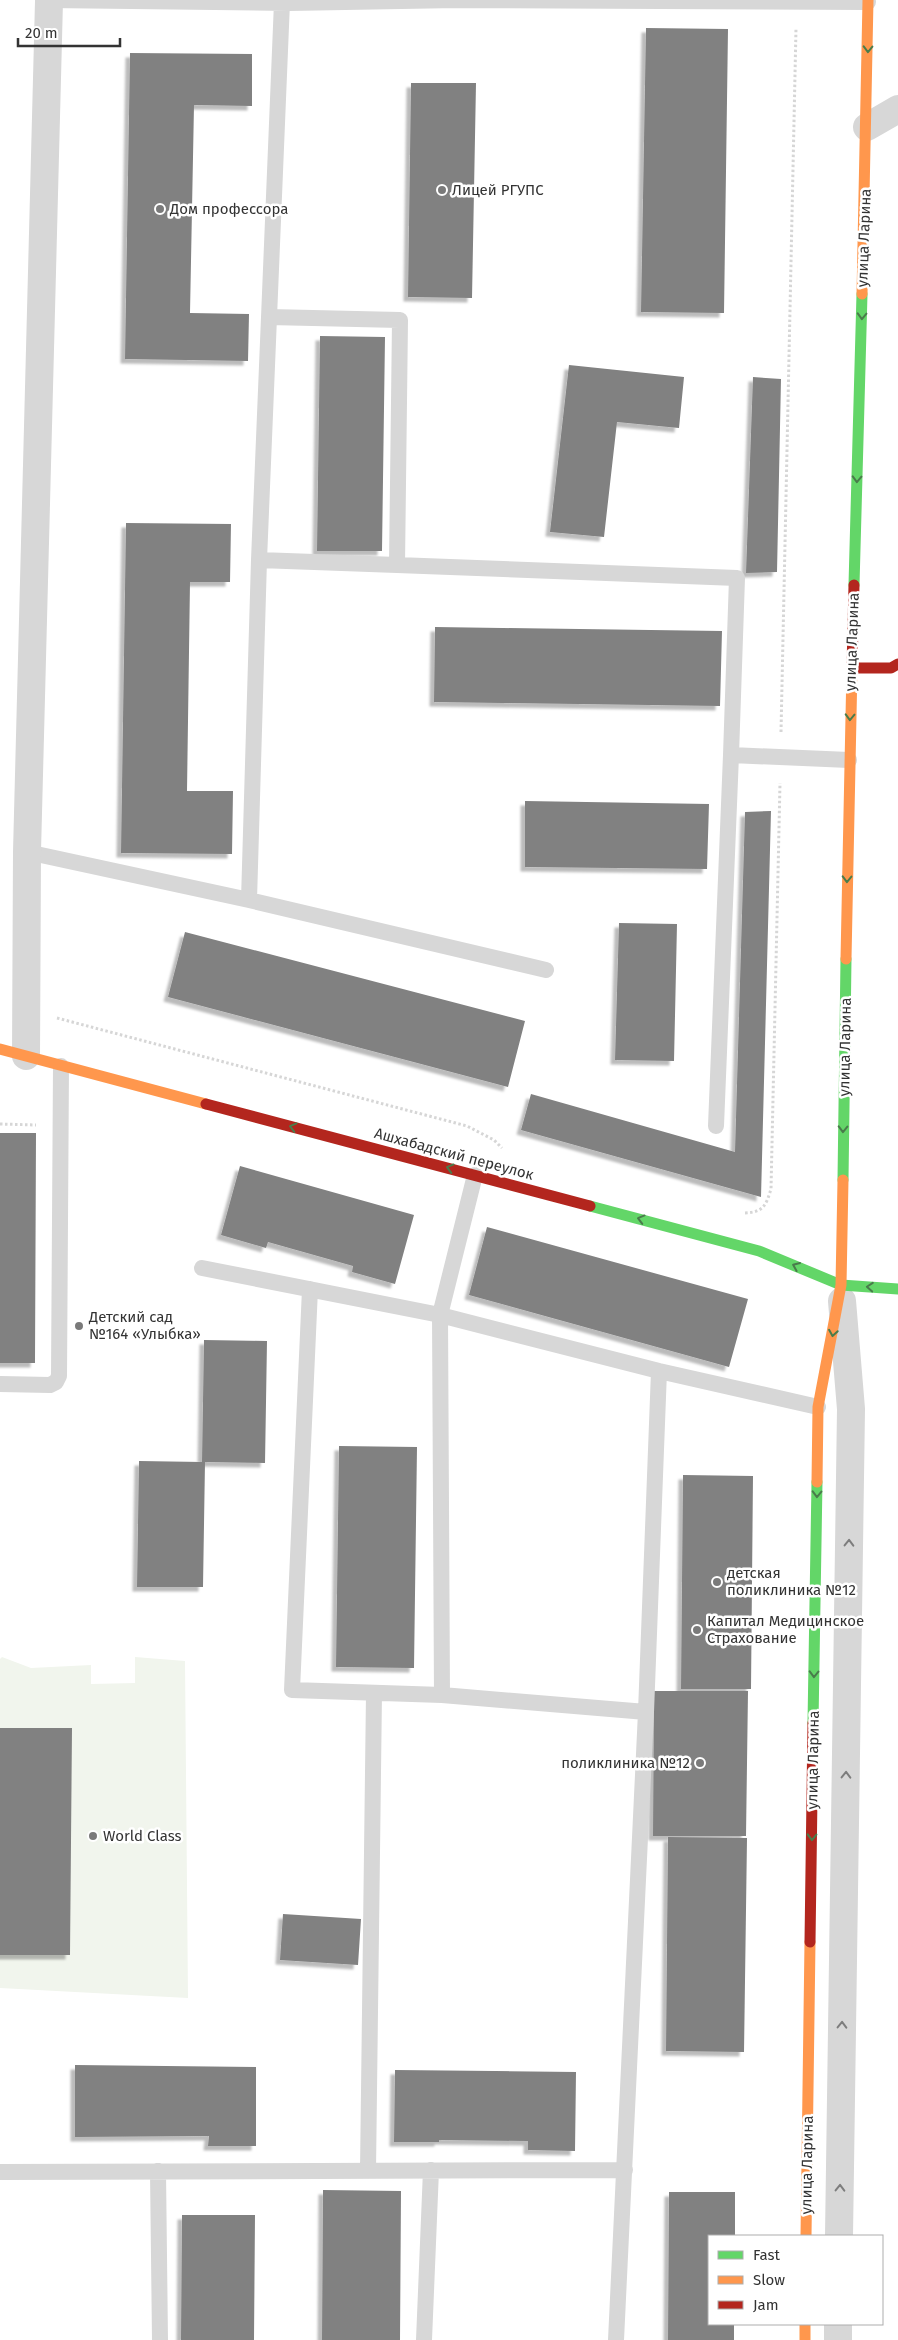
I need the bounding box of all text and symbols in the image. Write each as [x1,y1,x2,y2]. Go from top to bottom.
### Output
scale bar [18,15,120,47]
text: 20 m [25,24,58,42]
one-way arrow [863,45,873,53]
place label: Лицей РГУПС [452,181,544,199]
marker: Лицей РГУПС [436,184,448,196]
street label: улица Ларина [853,188,875,288]
place label: Дом профессора [169,200,288,218]
marker: Дом профессора [154,203,166,215]
one-way arrow [856,312,867,320]
one-way arrow [852,475,862,483]
street label: улица Ларина [841,592,863,692]
one-way arrow [845,713,855,721]
one-way arrow [842,876,852,883]
street label: улица Ларина [835,997,855,1097]
one-way arrow [289,1122,297,1133]
street label: Ашхабадский переулок [372,1124,536,1184]
one-way arrow [838,1125,849,1133]
one-way arrow [447,1164,455,1174]
one-way arrow [637,1215,645,1225]
one-way arrow [792,1262,801,1273]
one-way arrow [865,1281,873,1292]
place label: Детский сад №164 «Улыбка» [88,1308,201,1343]
marker: Детский сад №164 «Улыбка» [73,1320,85,1332]
one-way arrow [829,1329,839,1338]
one-way arrow [812,1490,822,1498]
one-way arrow [844,1538,854,1546]
place label: детская поликлиника №12 [727,1564,856,1599]
marker: детская поликлиника №12 [711,1576,723,1588]
place label: Капитал Медицинское Страхование [707,1612,864,1647]
marker: Капитал Медицинское Страхование [691,1624,703,1636]
one-way arrow [809,1670,819,1678]
street label: улица Ларина [803,1710,823,1810]
place label: поликлиника №12 [561,1754,690,1772]
marker: поликлиника №12 [694,1757,706,1769]
one-way arrow [840,1771,851,1779]
place label: World Class [103,1827,182,1845]
marker: World Class [87,1830,99,1842]
one-way arrow [807,1833,817,1841]
one-way arrow [837,2021,847,2028]
street label: улица Ларина [797,2115,817,2215]
one-way arrow [835,2183,845,2191]
legend [708,2235,883,2325]
text: Fast [753,2246,780,2264]
text: Slow [753,2271,785,2289]
text: Jam [753,2296,779,2314]

